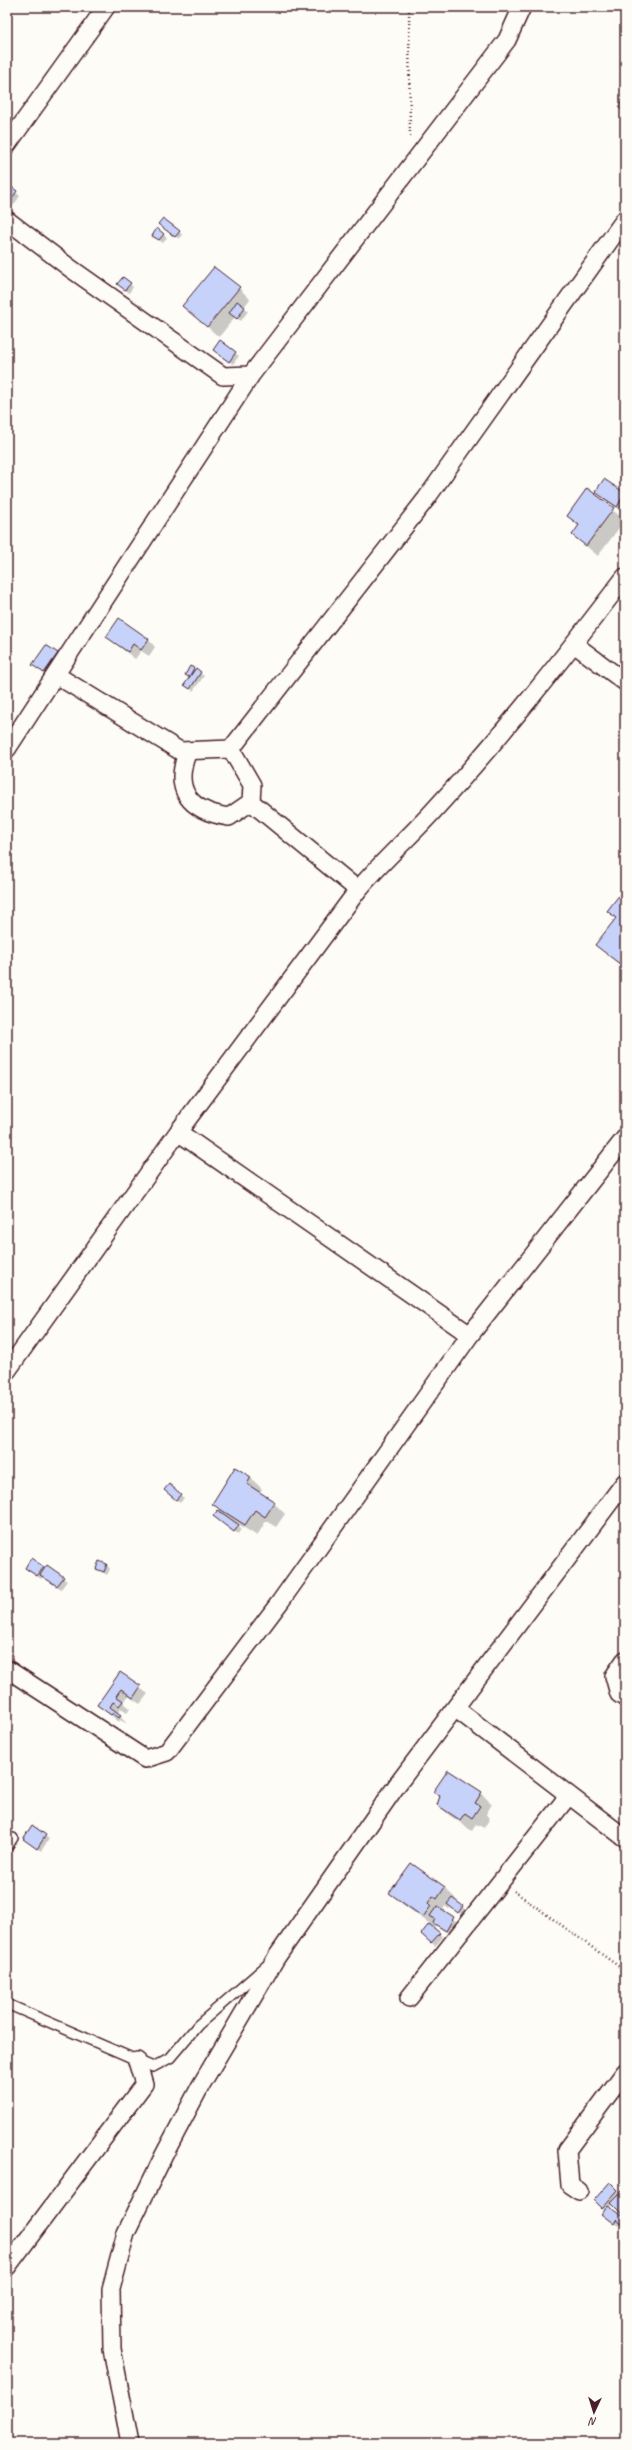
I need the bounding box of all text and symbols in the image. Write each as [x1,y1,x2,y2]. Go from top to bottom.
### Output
north arrow [574,2392,614,2432]
text: N [587,2415,597,2429]

